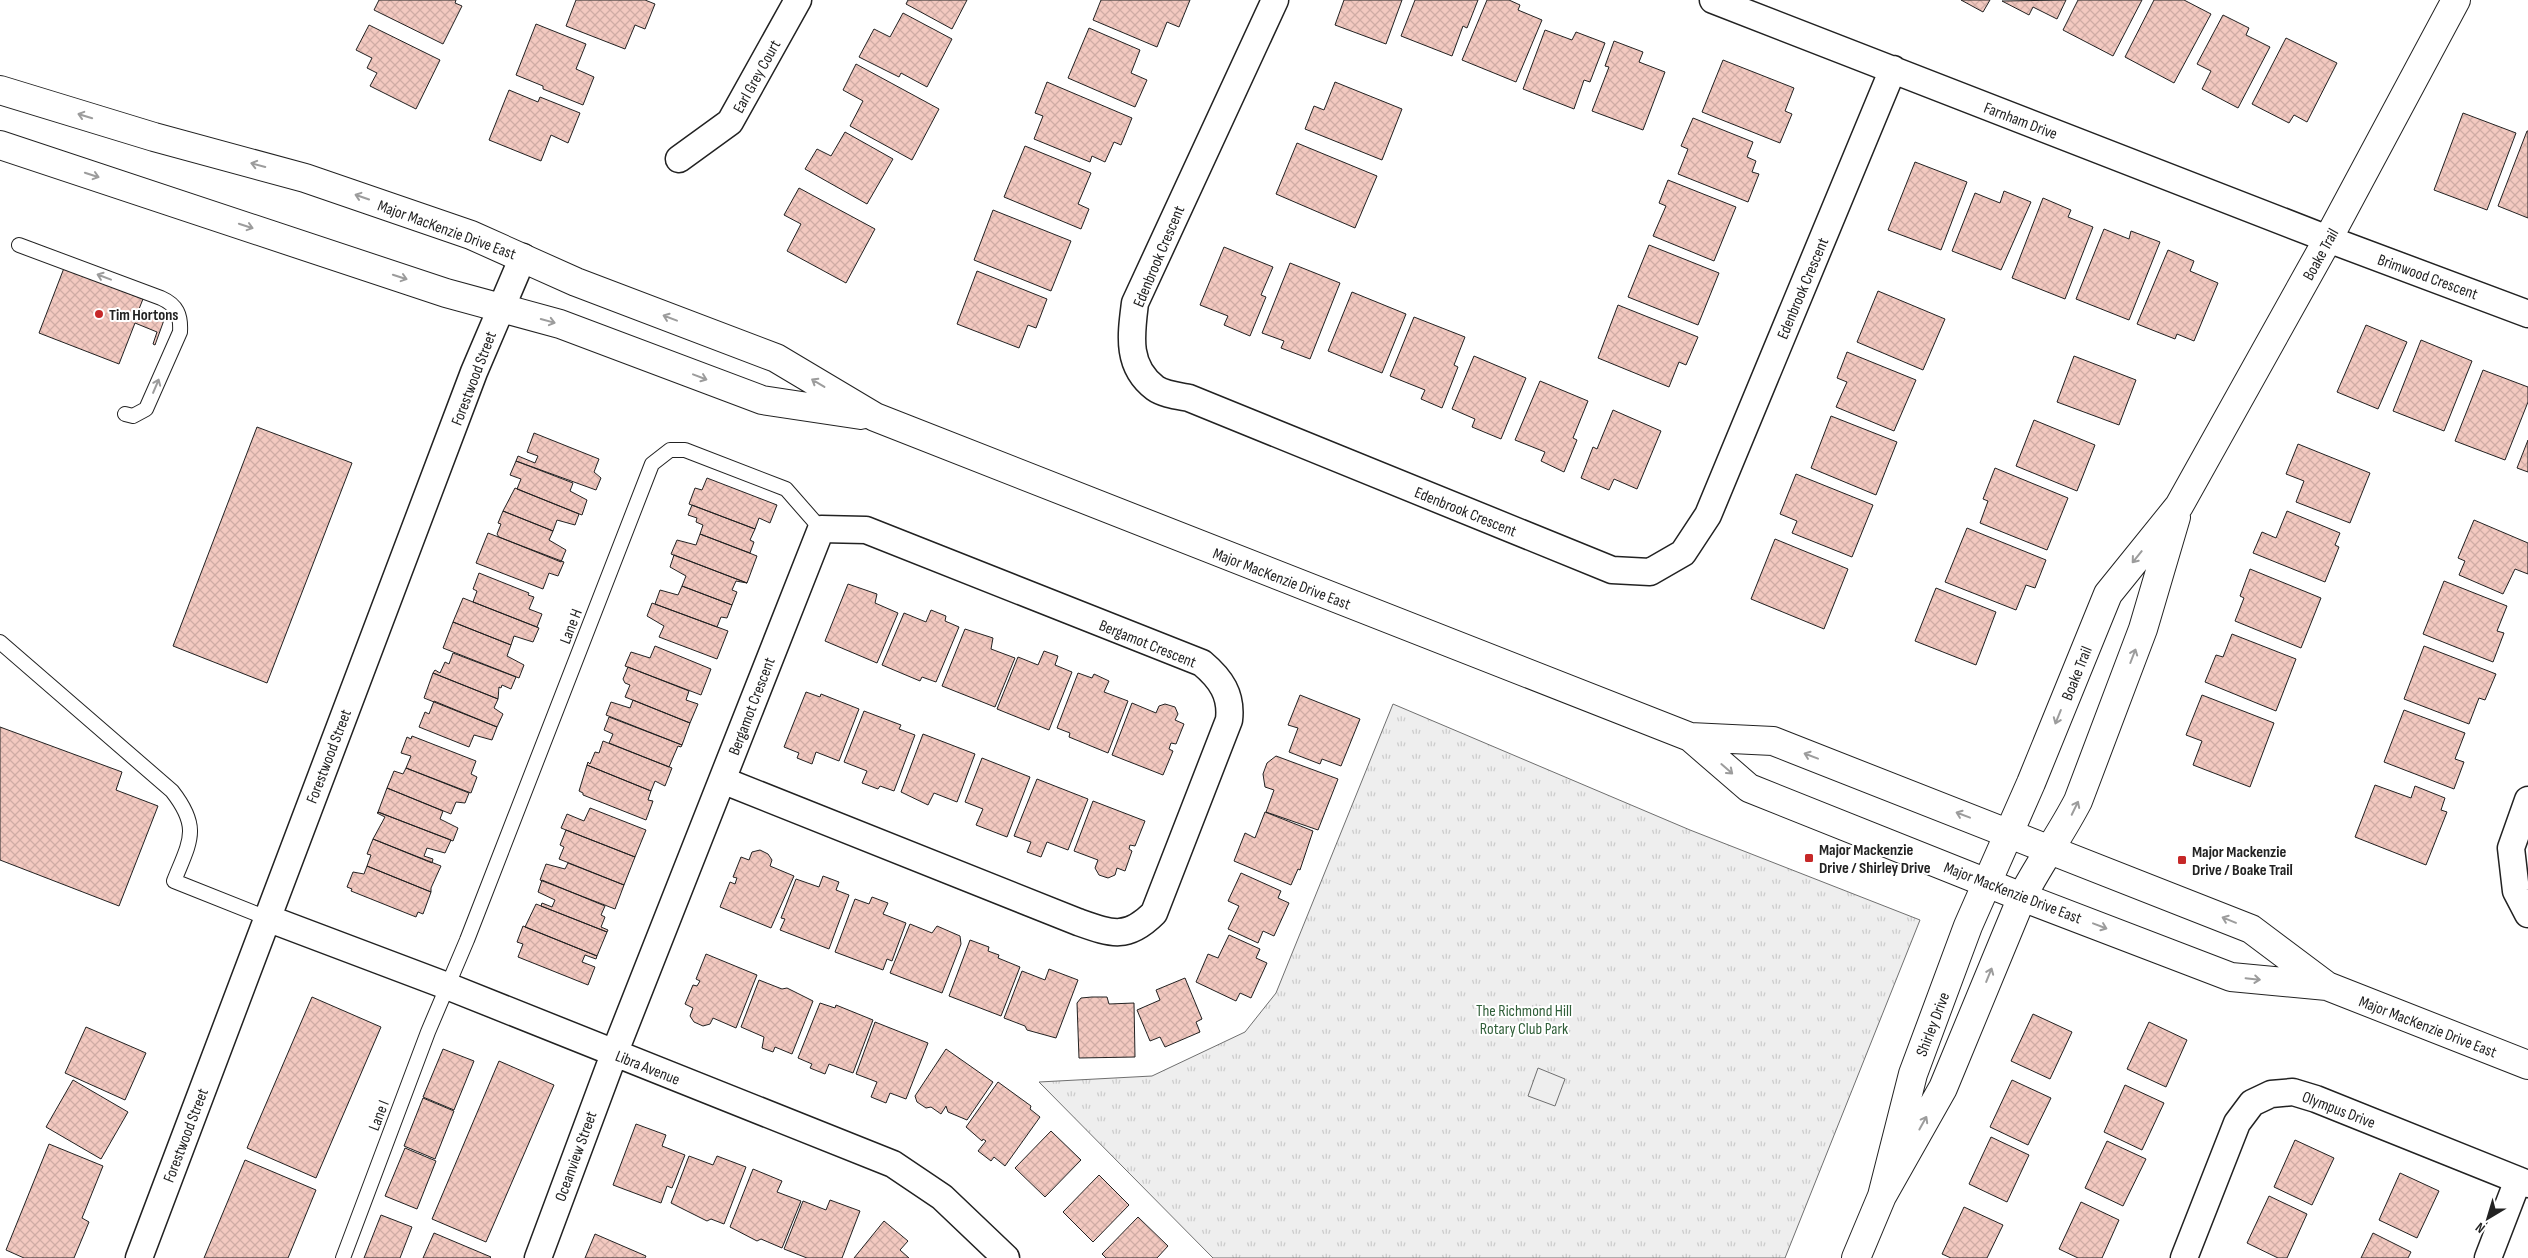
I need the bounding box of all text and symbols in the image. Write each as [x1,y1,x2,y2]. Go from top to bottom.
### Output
street label: Earl Grey Court [729,37,785,117]
street label: Farnham Drive [1981,99,2060,144]
one-way arrow [77,110,93,120]
one-way arrow [251,160,267,169]
one-way arrow [83,170,99,180]
one-way arrow [354,192,370,202]
street label: Major MacKenzie Drive East [375,197,518,264]
street label: Edenbrook Crescent [1129,203,1189,310]
one-way arrow [237,222,253,231]
street label: Boake Trail [2299,225,2343,284]
street label: Edenbrook Crescent [1773,235,1833,342]
street label: Brimwood Crescent [2375,250,2480,304]
one-way arrow [97,272,113,281]
one-way arrow [392,273,408,283]
place label: Tim Hortons [109,306,178,325]
marker: Tim Hortons [93,308,105,320]
one-way arrow [663,313,678,322]
one-way arrow [539,317,555,326]
street label: Forestwood Street [448,329,501,428]
one-way arrow [692,373,707,382]
one-way arrow [812,378,826,388]
one-way arrow [152,379,162,394]
street label: Edenbrook Crescent [1412,483,1519,542]
street label: Major MacKenzie Drive East [1210,544,1353,614]
one-way arrow [2132,551,2143,564]
street label: Lane H [556,606,587,647]
street label: Bergamot Crescent [1096,616,1199,673]
street label: Boake Trail [2058,644,2097,703]
one-way arrow [2129,649,2138,664]
street label: Bergamot Crescent [725,655,780,758]
street label: Forestwood Street [303,707,356,806]
one-way arrow [2053,709,2062,724]
one-way arrow [1804,751,1820,760]
one-way arrow [1721,763,1734,774]
one-way arrow [2070,800,2080,815]
one-way arrow [1956,810,1971,819]
place label: Major Mackenzie Drive / Shirley Drive [1819,841,1931,878]
place label: Major Mackenzie Drive / Boake Trail [2192,843,2293,880]
marker: Major Mackenzie Drive / Shirley Drive [1803,852,1815,864]
marker: Major Mackenzie Drive / Boake Trail [2176,854,2188,866]
street label: Major MacKenzie Drive East [1941,858,2084,928]
one-way arrow [2222,915,2238,924]
one-way arrow [2092,922,2108,931]
one-way arrow [1985,968,1994,983]
one-way arrow [2245,974,2261,984]
street label: Shirley Drive [1912,990,1954,1059]
street label: Major MacKenzie Drive East [2356,992,2499,1062]
park label: The Richmond Hill Rotary Club Park [1476,1002,1572,1039]
street label: Libra Avenue [612,1047,682,1090]
street label: Forestwood Street [160,1086,213,1185]
street label: Olympus Drive [2299,1088,2378,1133]
street label: Lane I [365,1098,394,1133]
street label: Oceanview Street [551,1109,602,1204]
one-way arrow [1919,1117,1929,1131]
north arrow [2463,1193,2513,1243]
text: N [2472,1219,2488,1237]

